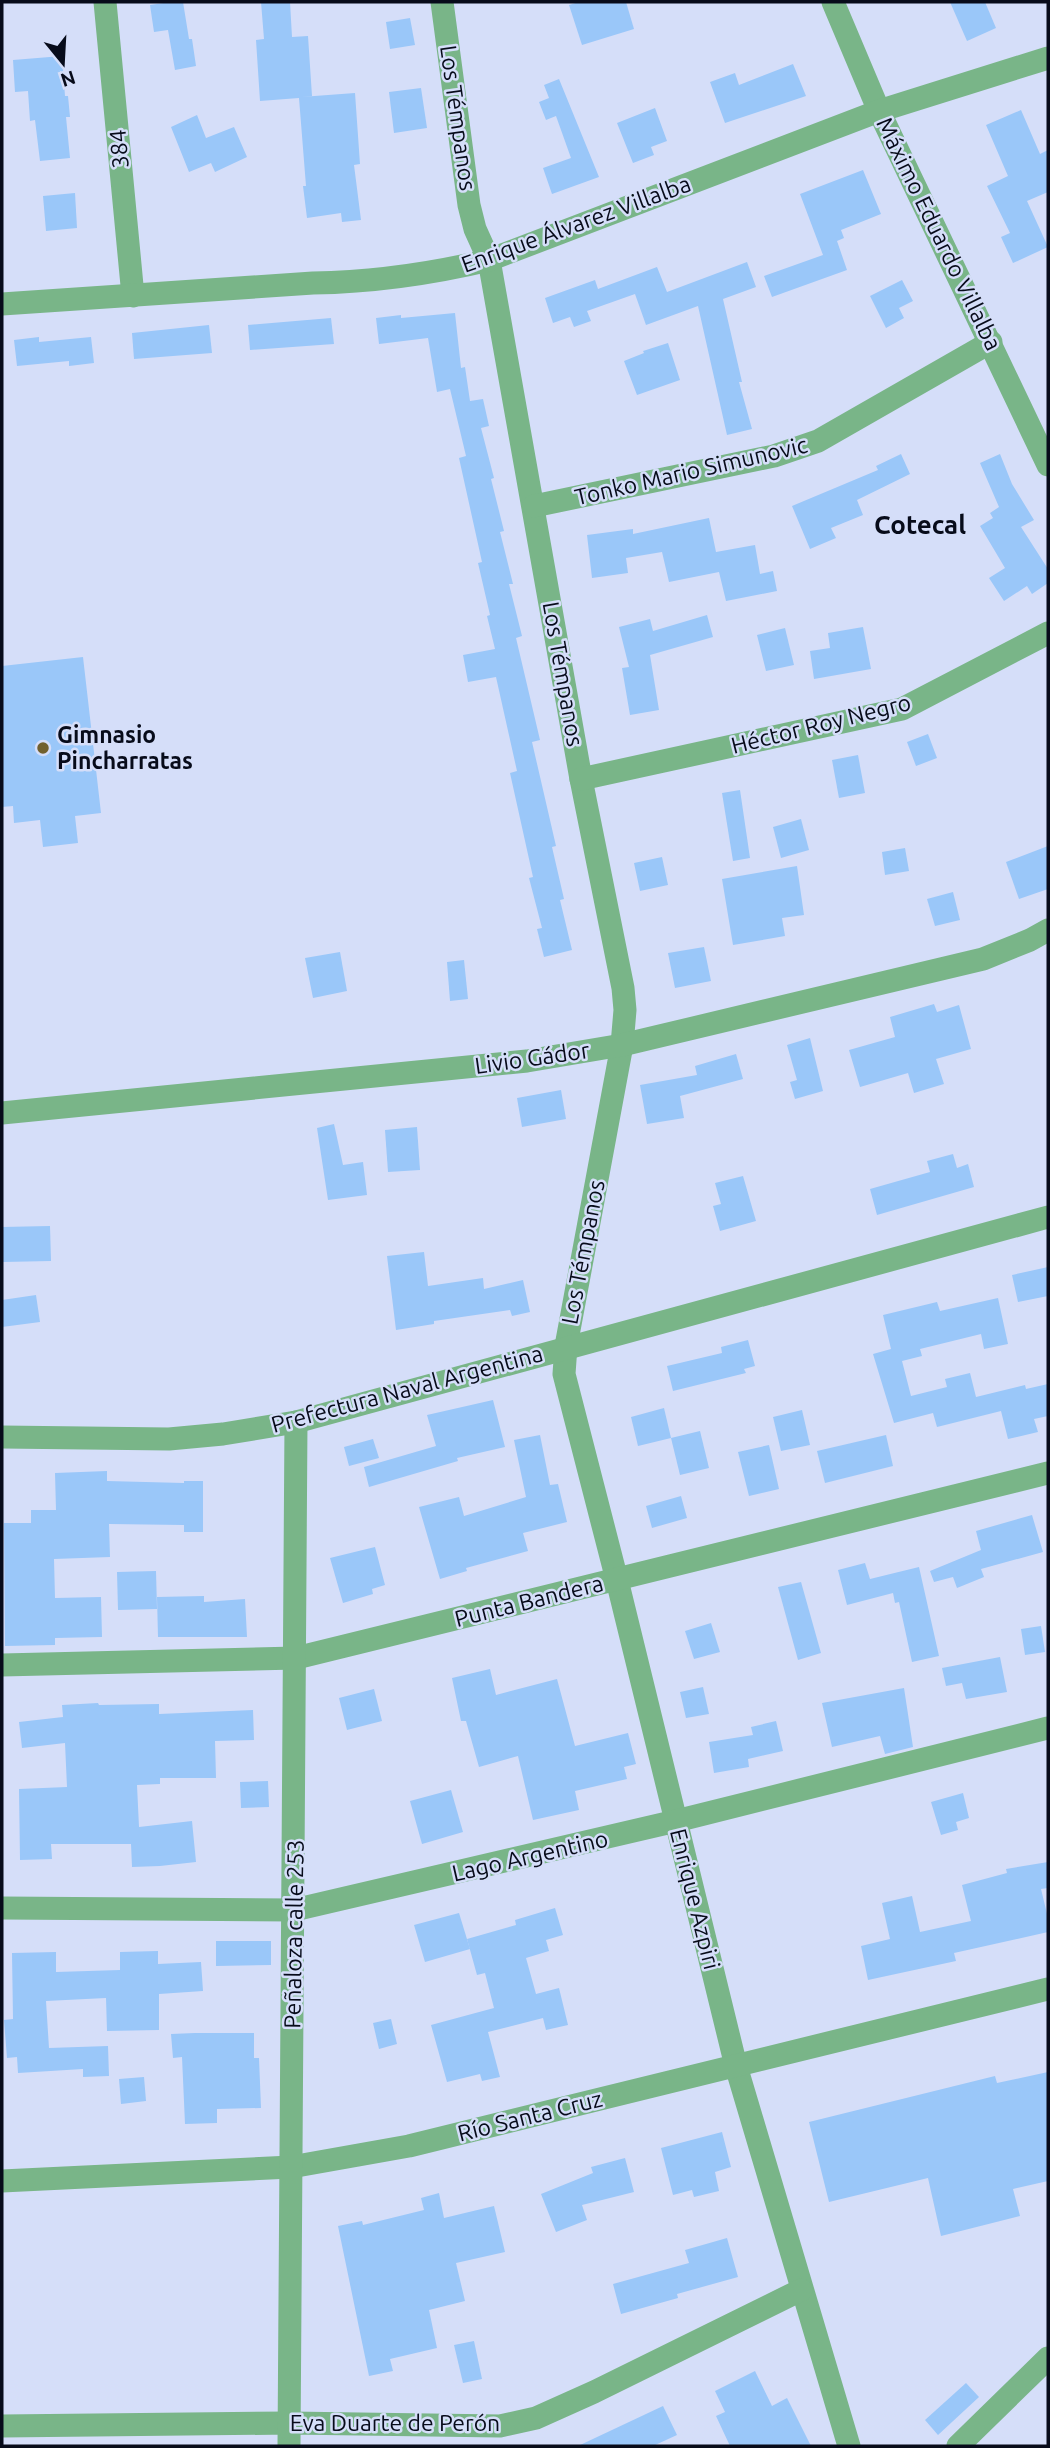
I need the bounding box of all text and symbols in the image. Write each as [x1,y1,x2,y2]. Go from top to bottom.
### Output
north arrow [28,28,98,98]
street label: Los Témpanos [436,44,481,192]
text: N [58,67,78,92]
street label: Máximo Eduardo Villalba [872,113,1007,354]
street label: 384 [104,129,133,170]
street label: Enrique Álvarez Villalba [457,169,694,277]
street label: Tonko Mario Simunovic [572,432,810,509]
district label: Cotecal [874,510,966,539]
street label: Los Témpanos [538,600,589,748]
street label: Héctor Roy Negro [728,689,913,758]
place label: Gimnasio Pincharratas [57,722,193,773]
marker: Gimnasio Pincharratas [35,740,51,756]
street label: Livio Gádor [473,1037,591,1078]
street label: Los Témpanos [556,1178,609,1326]
street label: Prefectura Naval Argentina [268,1340,545,1437]
street label: Punta Bandera [452,1570,606,1631]
street label: Lago Argentino [449,1825,610,1886]
street label: Enrique Azpiri [666,1826,725,1972]
street label: Peñaloza calle 253 [279,1839,308,2029]
street label: Río Santa Cruz [455,2085,605,2146]
street label: Eva Duarte de Perón [290,2410,500,2435]

